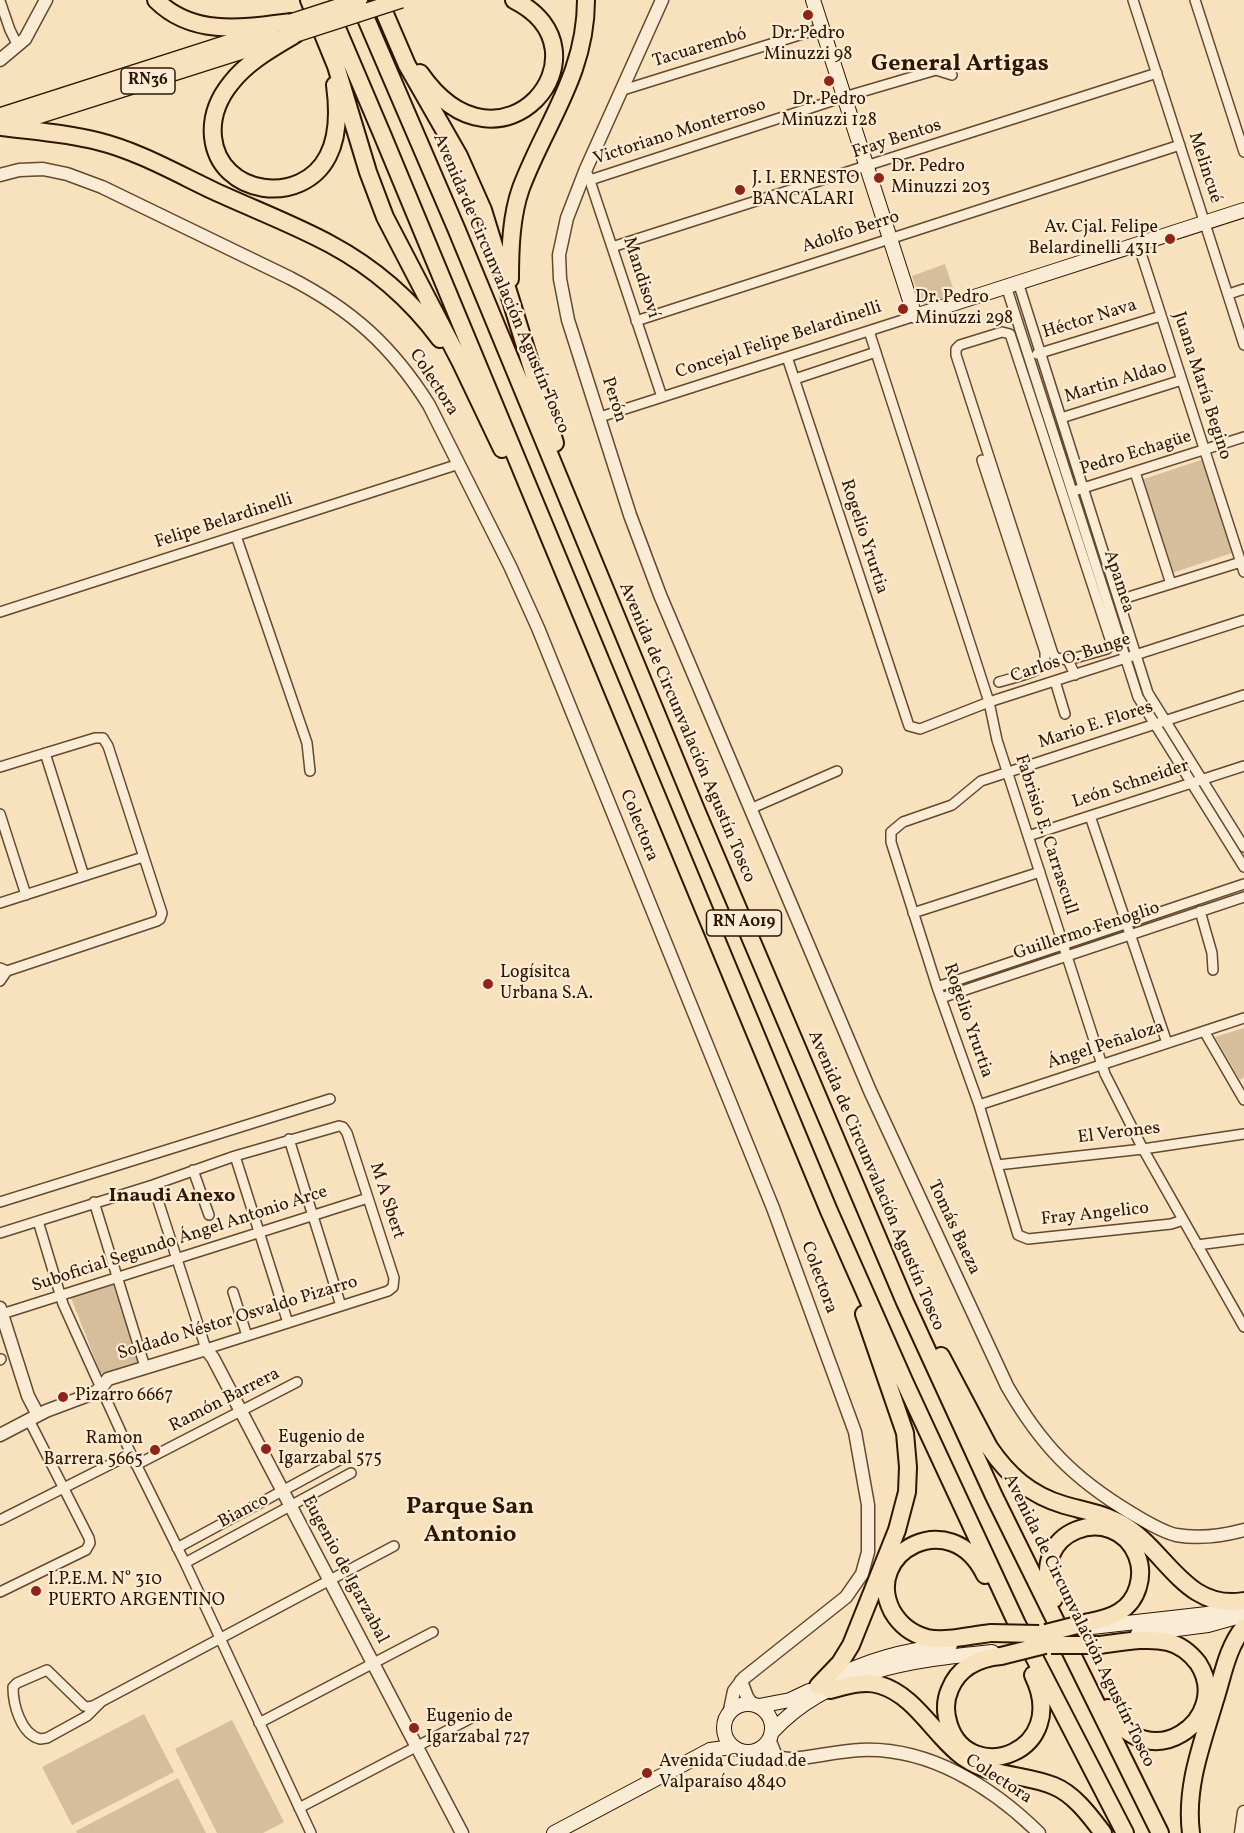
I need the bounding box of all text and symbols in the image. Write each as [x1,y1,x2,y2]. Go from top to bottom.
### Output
marker: Dr. Pedro Minuzzi 98 [801,8,815,22]
street label: Tacuarembó [650,24,750,74]
place label: Dr. Pedro Minuzzi 98 [764,24,852,66]
district label: General Artigas [871,52,1049,80]
road number: RN36 [121,68,175,94]
marker: Dr. Pedro Minuzzi 128 [822,74,836,88]
place label: Dr. Pedro Minuzzi 128 [781,90,877,132]
street label: Victoriano Monterroso [591,95,769,171]
street label: Fray Bentos [850,115,944,165]
street label: Melincué [1182,130,1226,206]
street label: Avenida de Circunvalación Agustín Tosco [427,131,573,437]
place label: Dr. Pedro Minuzzi 203 [891,157,990,200]
place label: J. I. ERNESTO BANCALARI [752,169,859,212]
marker: Dr. Pedro Minuzzi 203 [872,171,886,185]
marker: J. I. ERNESTO BANCALARI [733,183,747,197]
street label: Adolfo Berro [800,207,902,259]
place label: Av. Cjal. Felipe Belardinelli 4311 [1029,218,1158,260]
marker: Av. Cjal. Felipe Belardinelli 4311 [1163,232,1177,246]
street label: Mandisoví [617,235,663,321]
place label: Dr. Pedro Minuzzi 298 [915,288,1013,330]
street label: Héctor Nava [1040,295,1140,345]
street label: Concejal Felipe Belardinelli [673,297,885,385]
marker: Dr. Pedro Minuzzi 298 [896,302,910,316]
street label: Juana María Begino [1167,309,1235,463]
street label: Colectora [403,346,463,420]
street label: Martin Aldao [1062,357,1170,409]
street label: Perón [596,375,630,425]
street label: Pedro Echagüe [1078,427,1194,481]
street label: Rogelio Yrurtia [834,477,892,597]
street label: Felipe Belardinelli [152,490,296,554]
street label: Apamea [1098,548,1138,616]
street label: Avenida de Circunvalación Agustín Tosco [613,580,759,886]
street label: Carlos O. Bunge [1008,629,1134,689]
street label: Mario E. Flores [1036,697,1156,755]
street label: Fabrisio E. Carrascull [1009,752,1081,918]
street label: León Schneider [1070,756,1192,814]
street label: Colectora [614,787,662,865]
street label: Guillermo Fenoglio [1011,898,1163,966]
road number: RN A019 [706,910,782,936]
street label: Rogelio Yrurtia [937,961,997,1081]
place label: Logísitca Urbana S.A. [500,963,593,1006]
marker: Logísitca Urbana S.A. [481,977,495,991]
street label: Ángel Peñaloza [1045,1017,1167,1075]
street label: Avenida de Circunvalación Agustín Tosco [802,1028,948,1334]
street label: El Verones [1076,1118,1162,1150]
street label: M A Sbert [364,1160,408,1242]
street label: Tomás Baeza [922,1177,984,1279]
street label: Suboficial Segundo Ángel Antonio Arce [29,1182,331,1298]
district label: Inaudi Anexo [109,1185,235,1209]
street label: Fray Angelico [1040,1199,1150,1231]
street label: Colectora [795,1239,841,1317]
street label: Soldado Néstor Osvaldo Pizarro [115,1272,361,1366]
street label: Ramón Barrera [166,1364,284,1438]
place label: Pizarro 6667 [75,1386,173,1408]
marker: Pizarro 6667 [56,1390,70,1404]
place label: Eugenio de Igarzabal 575 [278,1428,382,1470]
place label: Ramon Barrera 5665 [44,1429,143,1472]
marker: Eugenio de Igarzabal 575 [259,1442,273,1456]
marker: Ramon Barrera 5665 [148,1443,162,1457]
street label: Avenida de Circunvalación Agustín Tosco [997,1471,1159,1771]
street label: Bianco [215,1490,273,1534]
street label: Eugenio de Igarzabal [296,1492,392,1648]
district label: Parque San Antonio [406,1495,534,1551]
place label: I.P.E.M. N° 310 PUERTO ARGENTINO [48,1570,225,1612]
marker: I.P.E.M. N° 310 PUERTO ARGENTINO [29,1584,43,1598]
place label: Eugenio de Igarzabal 727 [426,1707,530,1750]
marker: Eugenio de Igarzabal 727 [407,1721,421,1735]
street label: Colectora [961,1750,1035,1810]
place label: Avenida Ciudad de Valparaíso 4840 [659,1752,806,1794]
marker: Avenida Ciudad de Valparaíso 4840 [640,1766,654,1780]

